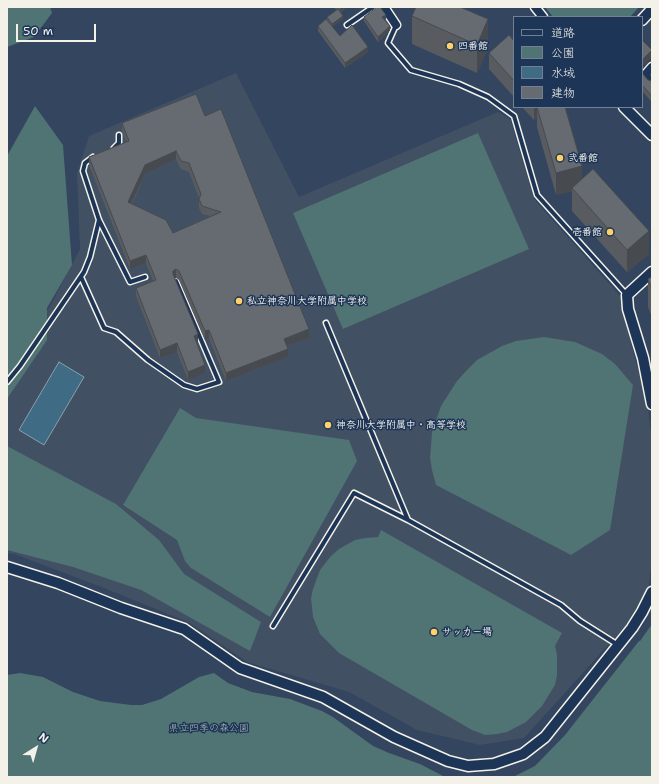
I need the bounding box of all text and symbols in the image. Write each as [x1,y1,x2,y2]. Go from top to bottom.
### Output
scale bar [18,16,98,42]
legend [513,16,643,108]
text: 50 m [23,23,53,39]
text: 道路 [551,25,575,41]
place label: 四番館 [458,40,488,52]
marker: 四番館 [445,41,455,51]
text: 公園 [551,45,575,61]
text: 水域 [551,65,575,81]
text: 建物 [551,85,575,101]
place label: 弐番館 [568,152,598,164]
marker: 弐番館 [555,153,565,163]
place label: 壱番館 [572,226,602,238]
marker: 壱番館 [605,227,615,237]
place label: 私立神奈川大学附属中学校 [247,295,367,307]
marker: 私立神奈川大学附属中学校 [234,296,244,306]
place label: 神奈川大学附属中・高等学校 [336,419,466,431]
marker: 神奈川大学附属中・高等学校 [323,420,333,430]
place label: サッカー場 [442,626,492,638]
marker: サッカー場 [429,627,439,637]
park label: 県立四季の森公園 [169,722,249,734]
north arrow [16,728,56,768]
text: N [36,729,52,747]

